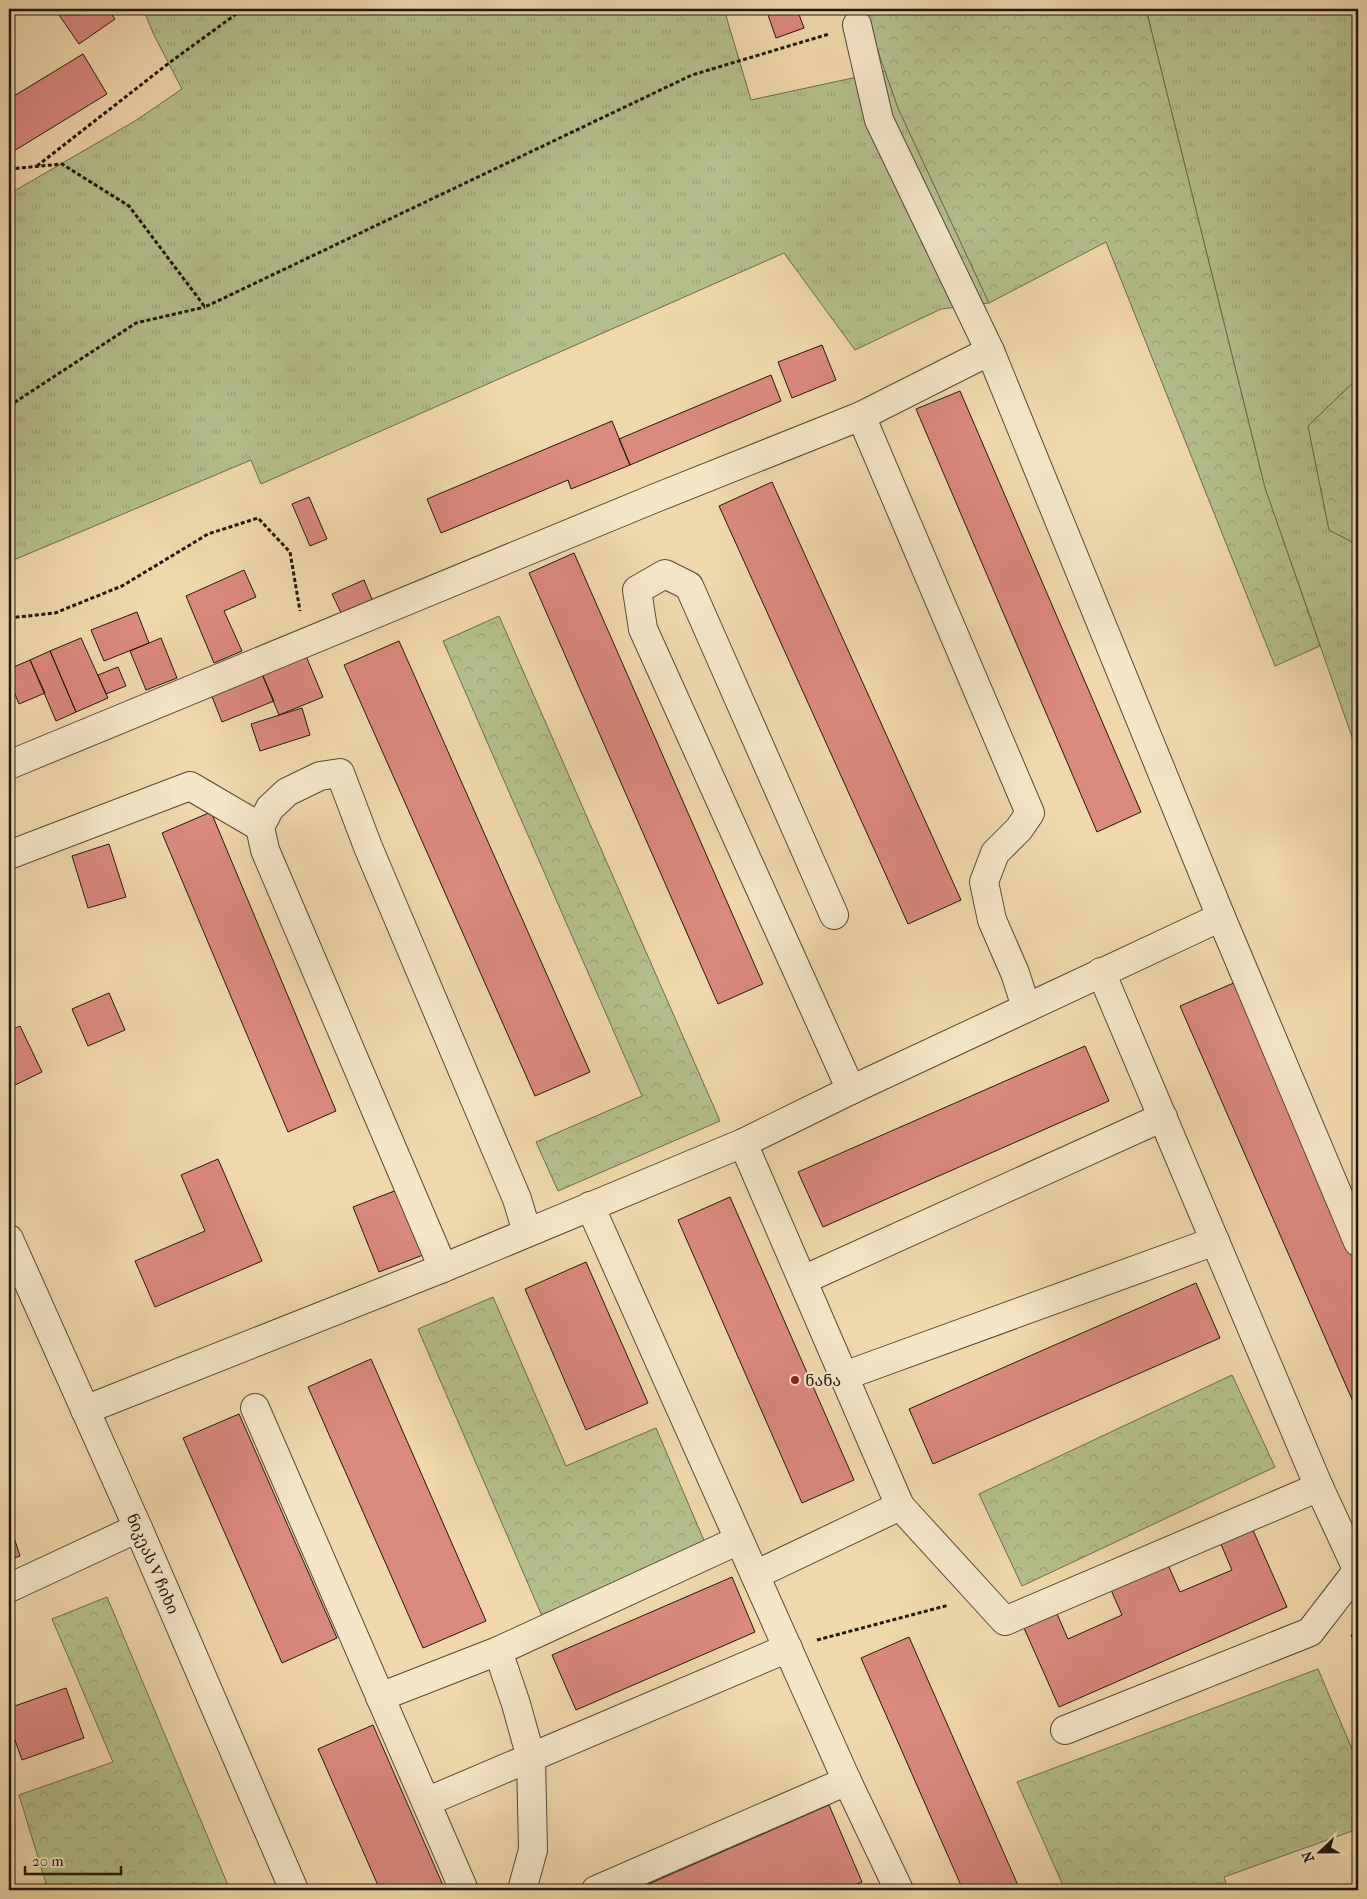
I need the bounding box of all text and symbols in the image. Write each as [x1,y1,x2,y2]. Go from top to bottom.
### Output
place label: ნანა [805,1371,841,1390]
marker: ნანა [789,1374,801,1386]
street label: ნიკეას V ჩიხი [123,1510,183,1617]
north arrow [1294,1826,1344,1876]
scale bar [25,1844,121,1876]
text: N [1298,1848,1318,1865]
text: 20 m [32,1852,64,1870]

